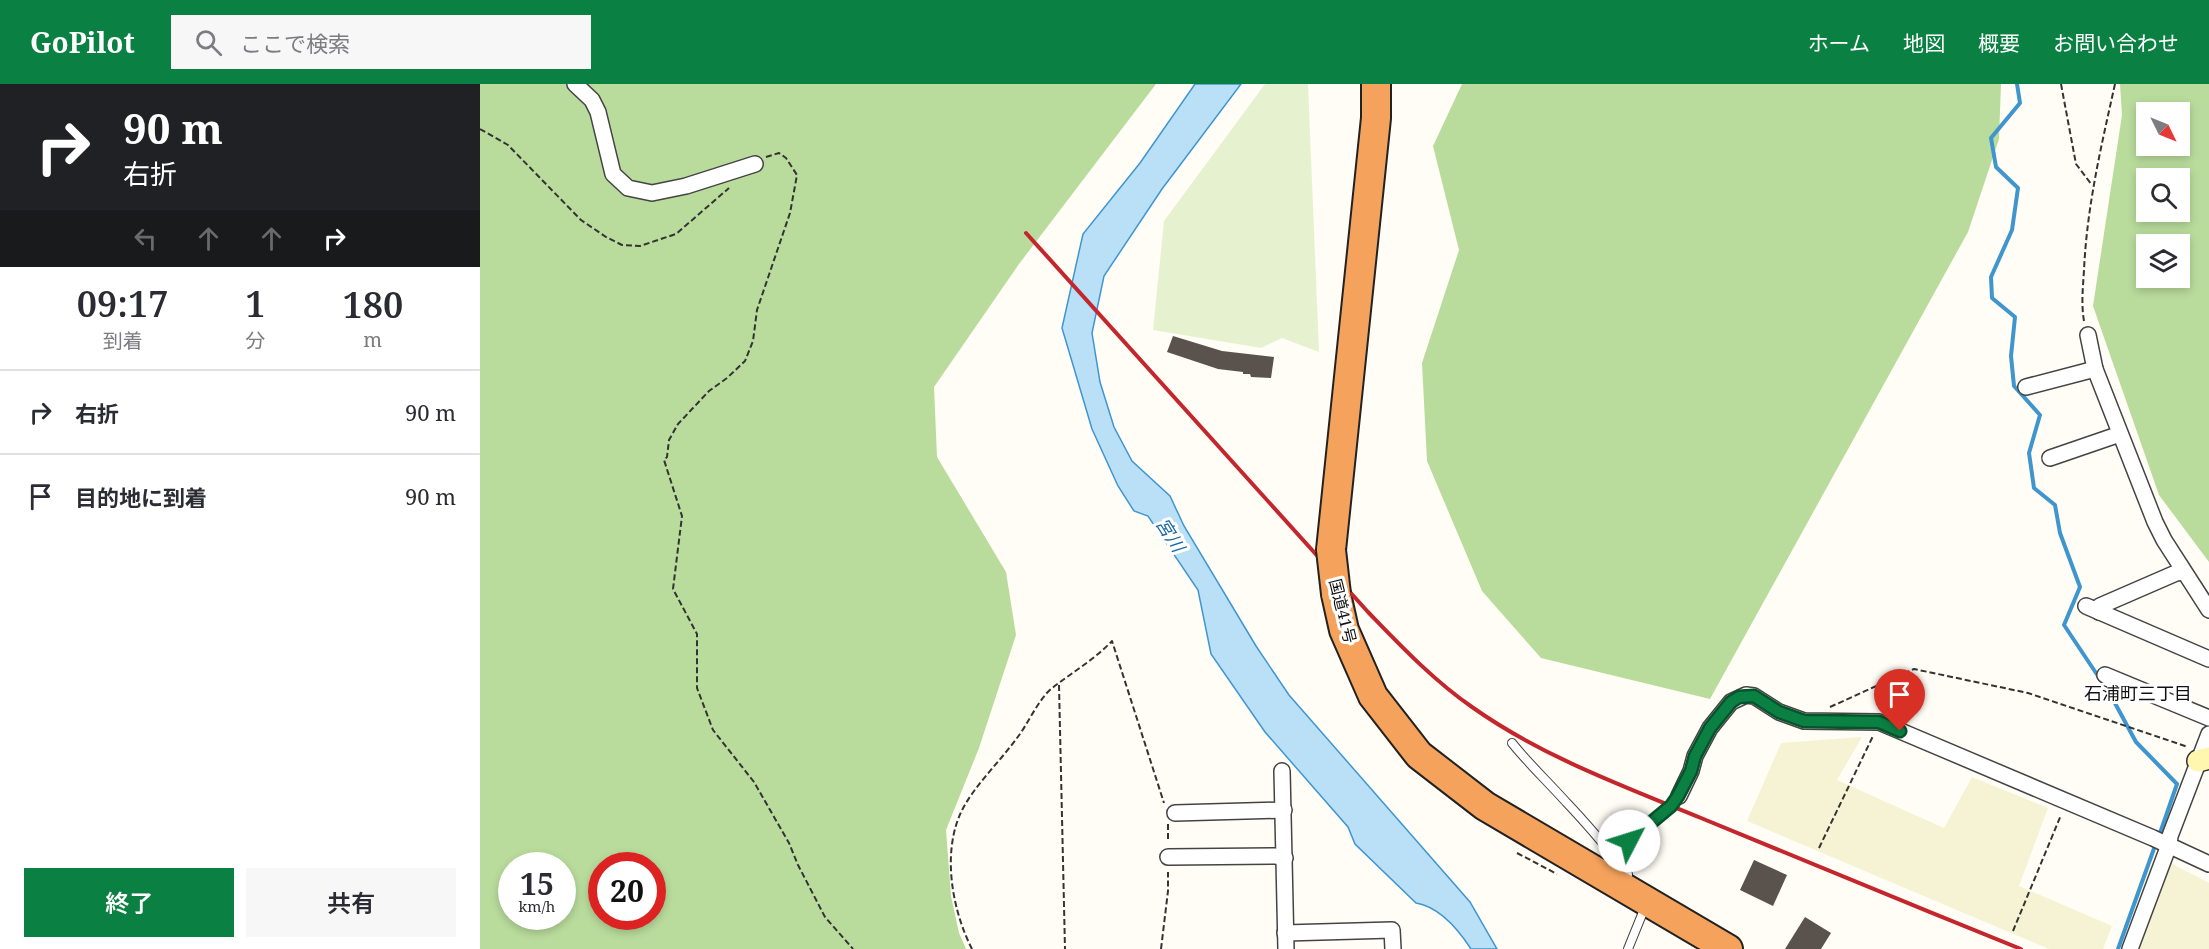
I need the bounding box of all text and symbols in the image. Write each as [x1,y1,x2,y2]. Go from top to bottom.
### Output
search box [171,15,591,69]
text: GoPilot [30,23,135,61]
icon: search [192,26,225,59]
text: ここで検索 [240,28,350,58]
text: ホーム [1808,29,1870,57]
text: 地図 [1903,29,1945,57]
text: 概要 [1978,29,2020,57]
text: お問い合わせ [2053,29,2179,57]
text: 90 m [123,99,223,156]
north arrow [2136,102,2190,156]
map controls [2136,102,2190,288]
icon: right [24,108,102,186]
text: 右折 [123,155,177,192]
button: search [2136,168,2190,222]
icon: left [129,222,162,255]
icon: ahead [192,222,225,255]
icon: ahead [255,222,288,255]
icon: right [318,222,351,255]
button: layers [2136,234,2190,288]
text: 09:17 [77,279,169,328]
text: 1 [245,279,266,328]
text: 180 [342,280,403,329]
text: m [363,326,382,353]
text: 到着 [103,327,143,354]
text: 分 [245,327,265,354]
icon: right [24,396,57,429]
text: 90 m [405,397,456,427]
text: 右折 [75,398,119,428]
icon: arrive [24,480,57,513]
text: 90 m [405,481,456,511]
text: 目的地に到着 [75,482,207,512]
water label: 宮川 [1151,513,1192,558]
street label: 国道41号 [1324,576,1362,646]
pin [1874,669,1925,731]
icon: arrive [1883,678,1916,711]
district label: 石浦町三丁目 [2084,681,2192,705]
position arrow [1597,809,1661,873]
speed limit sign: 20 [588,852,666,930]
text: 15 [520,863,554,904]
button: 終了 [24,868,234,937]
button: 共有 [246,868,456,937]
text: km/h [519,896,555,916]

